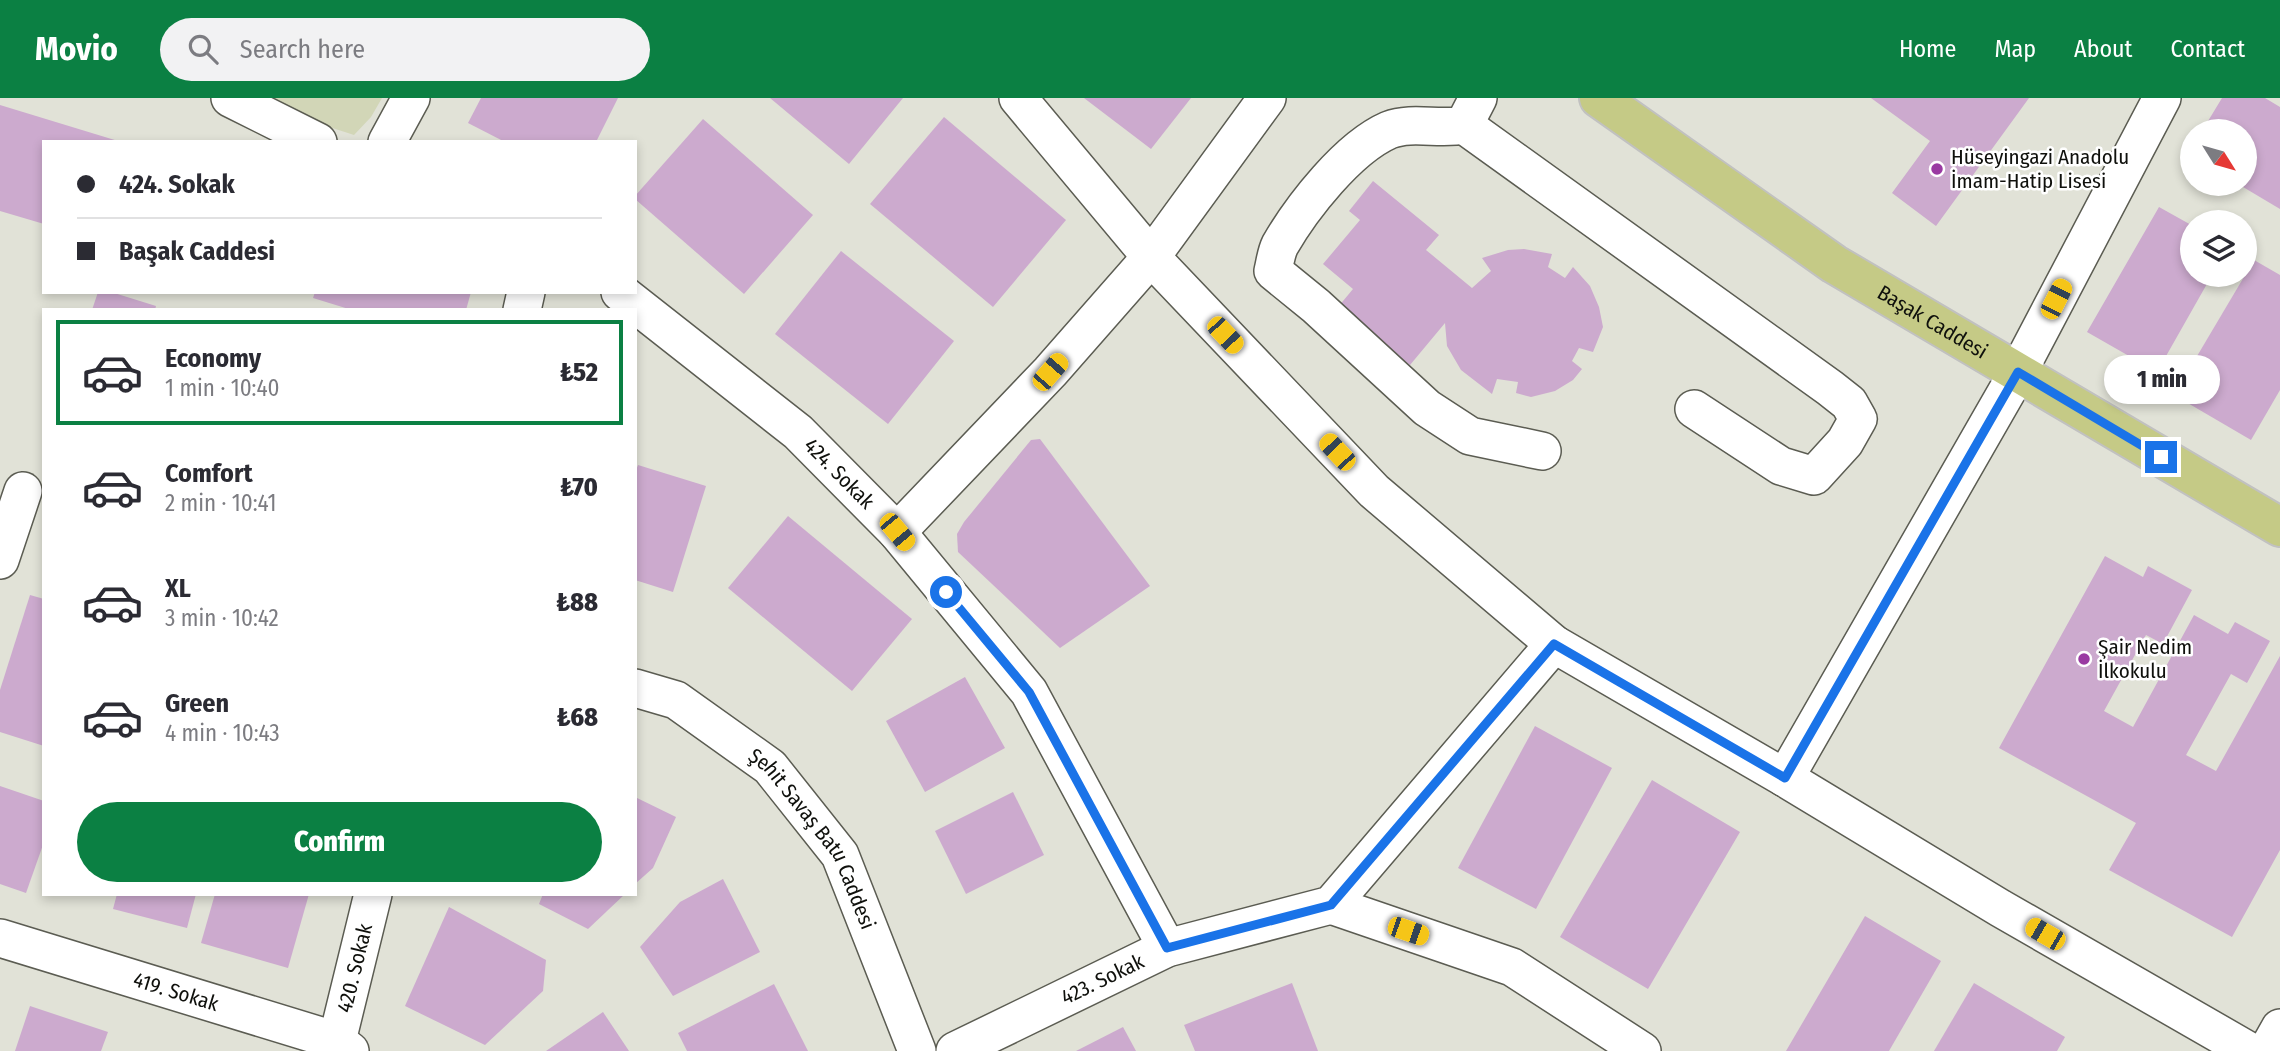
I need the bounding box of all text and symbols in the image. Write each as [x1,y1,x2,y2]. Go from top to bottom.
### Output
search box [160,18,650,81]
text: Movio [35,29,118,69]
icon: search [184,30,222,68]
text: Search here [240,34,365,65]
text: Home [1899,35,1956,63]
text: Map [1994,35,2036,63]
text: About [2074,35,2132,63]
text: Contact [2170,35,2245,63]
north arrow [2180,119,2258,196]
map controls [2180,119,2257,287]
place label: Hüseyingazi Anadolu İmam-Hatip Lisesi [1951,144,2129,194]
marker: Hüseyingazi Anadolu İmam-Hatip Lisesi [1929,161,1945,177]
text: 424. Sokak [119,169,235,200]
button: layers [2180,210,2257,287]
text: Başak Caddesi [119,236,275,267]
car [2038,276,2075,322]
street label: Başak Caddesi [1873,279,1992,365]
car [1203,312,1248,358]
icon: car [81,341,144,404]
text: Economy [165,343,261,374]
car [1029,349,1072,395]
callout: 1 min [2103,356,2219,404]
text: ₺52 [560,357,598,388]
text: 1 min [2137,365,2187,393]
text: 1 min · 10:40 [165,374,280,402]
car [1315,429,1360,475]
street label: 424. Sokak [799,433,880,515]
route end [2145,441,2177,473]
icon: car [81,456,144,519]
text: Comfort [165,458,253,489]
text: ₺70 [560,472,598,503]
text: 2 min · 10:41 [165,489,276,517]
car [876,509,919,555]
icon: car [81,571,144,634]
text: XL [165,573,191,604]
route start [930,576,962,608]
text: ₺88 [556,587,598,618]
text: 3 min · 10:42 [165,604,279,632]
place label: Şair Nedim İlkokulu [2098,634,2192,684]
marker: Şair Nedim İlkokulu [2076,651,2092,667]
icon: car [81,686,144,749]
text: Green [165,688,229,719]
text: ₺68 [557,702,598,733]
text: 4 min · 10:43 [165,719,280,747]
street label: Şehit Savaş Batu Caddesi [743,743,881,933]
button: Confirm [77,802,602,882]
car [1385,914,1432,948]
car [2022,914,2069,954]
street label: 420. Sokak [331,921,378,1015]
street label: 423. Sokak [1057,948,1148,1010]
street label: 419. Sokak [130,967,222,1017]

